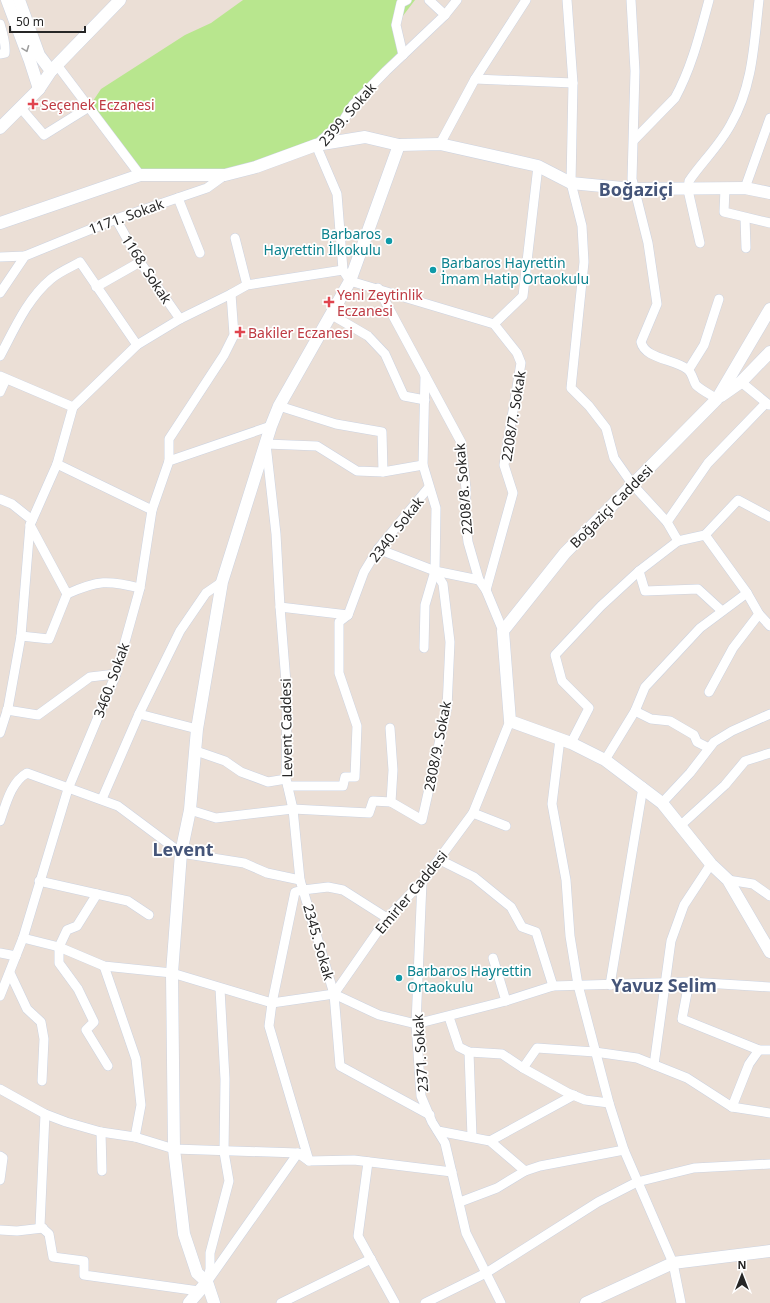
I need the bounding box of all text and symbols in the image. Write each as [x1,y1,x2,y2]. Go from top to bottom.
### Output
scale bar [10,8,85,34]
text: 50 m [16,13,44,30]
one-way arrow [22,46,30,53]
street label: 2399. Sokak [314,78,380,150]
place label: Seçenek Eczanesi [41,95,155,114]
marker: Seçenek Eczanesi [28,99,38,109]
district label: Boğaziçi [599,177,673,201]
street label: 1171. Sokak [86,193,167,238]
place label: Barbaros Hayrettin İlkokulu [264,224,381,259]
street label: 1168. Sokak [118,231,177,307]
marker: Barbaros Hayrettin İlkokulu [384,236,394,246]
place label: Barbaros Hayrettin İmam Hatip Ortaokulu [441,253,589,288]
marker: Barbaros Hayrettin İmam Hatip Ortaokulu [428,265,438,275]
place label: Yeni Zeytinlik Eczanesi [337,285,423,320]
marker: Yeni Zeytinlik Eczanesi [324,297,334,307]
place label: Bakiler Eczanesi [248,323,353,342]
marker: Bakiler Eczanesi [235,327,245,337]
street label: 2208/7. Sokak [496,369,530,463]
street label: 2208/8. Sokak [449,442,476,535]
street label: Boğaziçi Caddesi [565,460,657,552]
street label: 2340. Sokak [364,492,428,566]
street label: 3460. Sokak [89,639,134,720]
street label: Levent Caddesi [276,678,296,778]
street label: 2808/9. Sokak [419,699,455,793]
district label: Levent [153,837,214,861]
street label: Emirler Caddesi [371,846,451,938]
street label: 2345. Sokak [299,902,339,983]
place label: Barbaros Hayrettin Ortaokulu [407,961,532,996]
marker: Barbaros Hayrettin Ortaokulu [394,973,404,983]
district label: Yavuz Selim [611,973,717,997]
street label: 2371. Sokak [408,1013,432,1093]
north arrow [722,1255,762,1295]
text: N [738,1257,746,1272]

